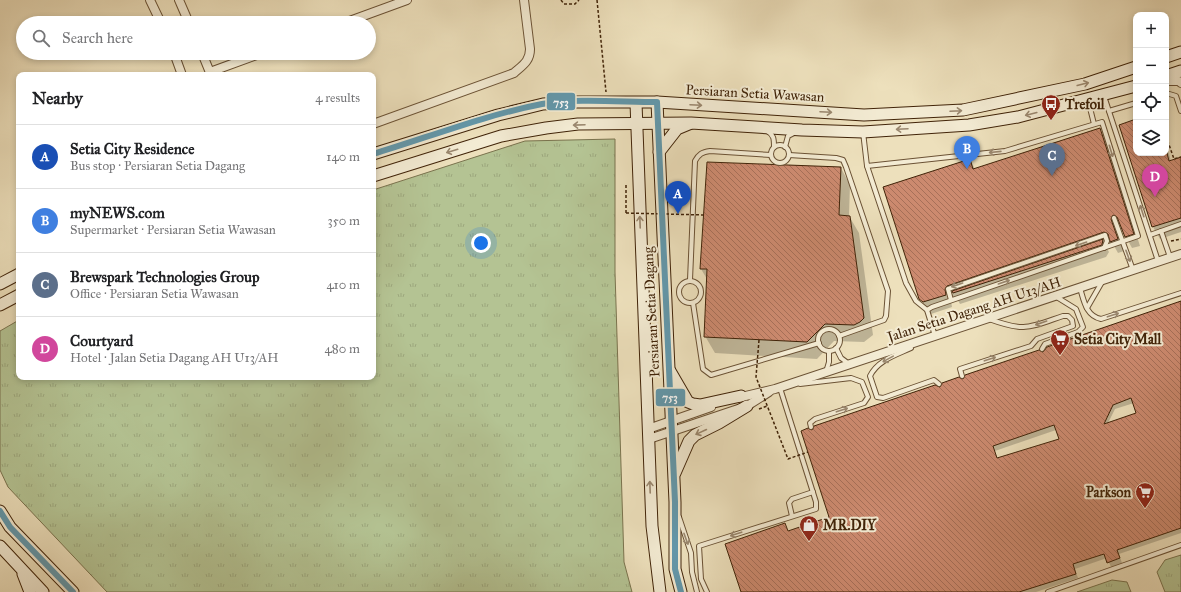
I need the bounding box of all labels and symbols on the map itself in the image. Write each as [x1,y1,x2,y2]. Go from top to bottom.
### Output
one-way arrow [1076,80,1089,88]
street label: Persiaran Setia Wawasan [685,81,825,106]
line badge: 753 [546,92,576,111]
bus stop icon: Trefoil [1040,93,1062,121]
text: 753 [553,96,569,110]
place label: Trefoil [1064,96,1106,113]
one-way arrow [689,101,702,108]
one-way arrow [949,107,962,114]
one-way arrow [819,109,832,116]
one-way arrow [1025,111,1038,119]
one-way arrow [573,121,586,129]
one-way arrow [896,126,909,133]
pin: B [954,136,980,169]
pin: C [1039,143,1065,176]
one-way arrow [1108,144,1115,157]
one-way arrow [446,148,459,155]
one-way arrow [989,148,1002,155]
pin: D [1142,164,1168,197]
pin: A [665,181,691,214]
one-way arrow [1137,205,1145,217]
one-way arrow [636,216,644,229]
your location [471,233,491,253]
one-way arrow [1074,241,1087,248]
street label: Persiaran Setia Dagang [640,246,663,378]
one-way arrow [1124,249,1132,261]
street label: Jalan Setia Dagang AH U13/AH [883,273,1064,347]
one-way arrow [997,278,1010,285]
one-way arrow [952,282,964,290]
one-way arrow [1106,311,1118,319]
one-way arrow [1035,320,1048,327]
supermarket icon: Setia City Mall [1049,328,1071,356]
place label: Setia City Mall [1074,331,1163,349]
one-way arrow [984,355,997,362]
one-way arrow [882,356,894,364]
line badge: 753 [655,388,686,407]
text: 753 [662,391,678,405]
one-way arrow [836,406,848,414]
one-way arrow [696,429,708,436]
one-way arrow [647,481,654,494]
supermarket icon: Parkson [1134,481,1156,509]
place label: Parkson [1086,484,1131,501]
shop icon: MR.DIY [798,514,820,542]
place label: MR.DIY [823,517,877,534]
one-way arrow [729,531,742,538]
one-way arrow [683,532,691,544]

